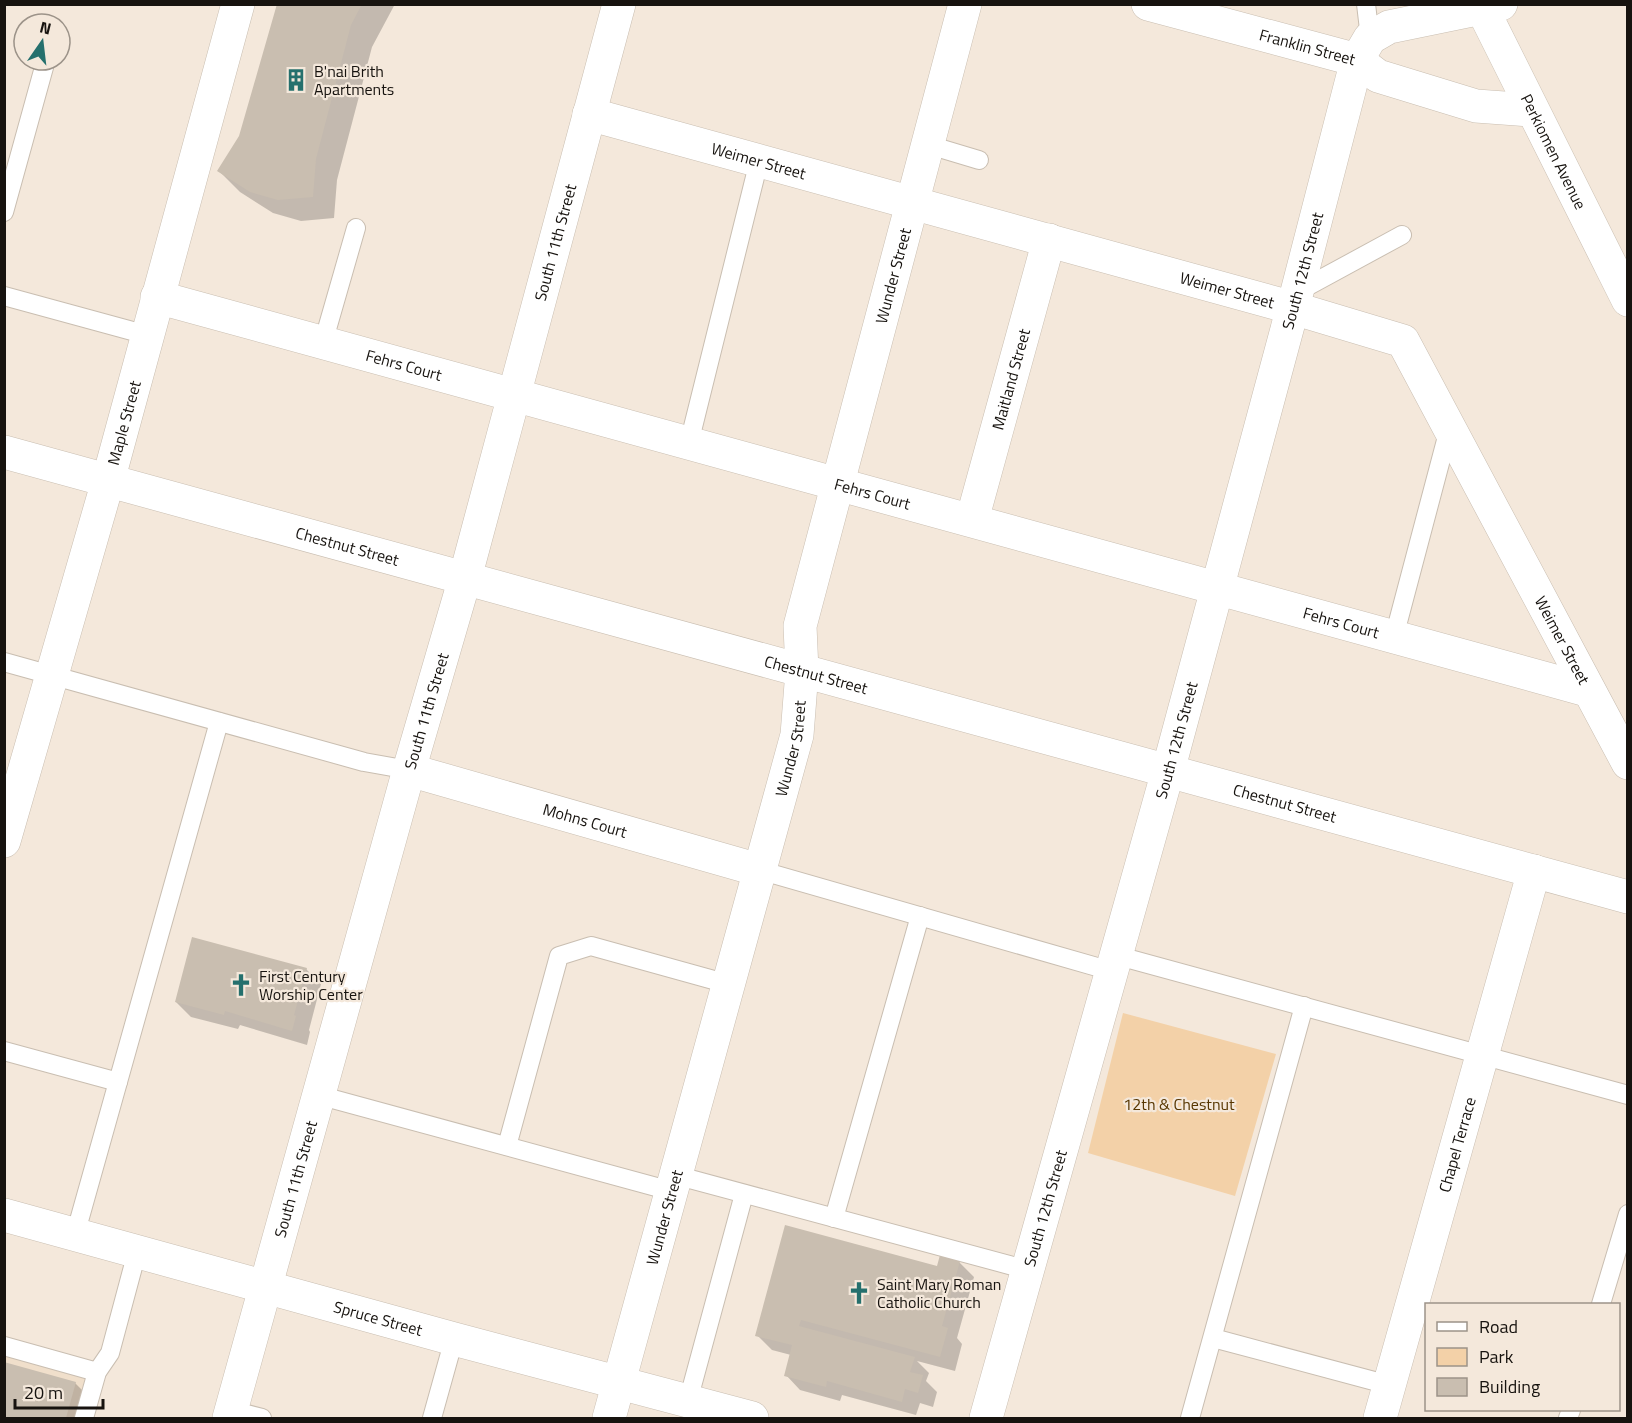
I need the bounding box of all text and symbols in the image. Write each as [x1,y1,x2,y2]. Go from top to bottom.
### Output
north arrow [12,12,72,72]
text: N [37,14,54,40]
street label: Franklin Street [1257,22,1358,71]
place label: B'nai Brith Apartments [314,59,394,101]
building icon: B'nai Brith Apartments [283,67,309,93]
street label: Perkiomen Avenue [1515,90,1593,213]
street label: Weimer Street [709,136,809,185]
street label: South 11th Street [528,181,582,304]
street label: South 12th Street [1275,209,1329,332]
street label: Wunder Street [869,225,917,326]
street label: Weimer Street [1177,265,1278,314]
street label: Maitland Street [985,325,1036,433]
street label: Fehrs Court [363,343,445,387]
street label: Maple Street [101,378,147,468]
street label: Fehrs Court [832,472,914,516]
street label: Chestnut Street [293,520,402,572]
street label: Weimer Street [1529,591,1596,689]
street label: Fehrs Court [1300,601,1382,644]
street label: South 11th Street [398,649,455,772]
street label: Chestnut Street [762,649,871,700]
street label: South 12th Street [1149,679,1204,801]
street label: Wunder Street [769,699,812,799]
street label: Chestnut Street [1230,777,1339,829]
street label: Mohns Court [540,797,630,844]
place label: First Century Worship Center [259,964,363,1006]
church icon: First Century Worship Center [228,972,254,998]
park label: 12th & Chestnut [1123,1092,1235,1116]
street label: Chapel Terrace [1432,1094,1482,1195]
street label: South 11th Street [268,1117,323,1240]
street label: South 12th Street [1017,1147,1073,1269]
street label: Wunder Street [640,1167,689,1268]
place label: Saint Mary Roman Catholic Church [877,1272,1001,1314]
church icon: Saint Mary Roman Catholic Church [846,1280,872,1306]
street label: Spruce Street [331,1294,425,1342]
legend [1425,1303,1620,1411]
text: Road [1479,1313,1518,1340]
text: Park [1479,1343,1514,1370]
scale bar [15,1372,104,1410]
text: Building [1479,1373,1540,1400]
text: 20 m [24,1379,63,1406]

